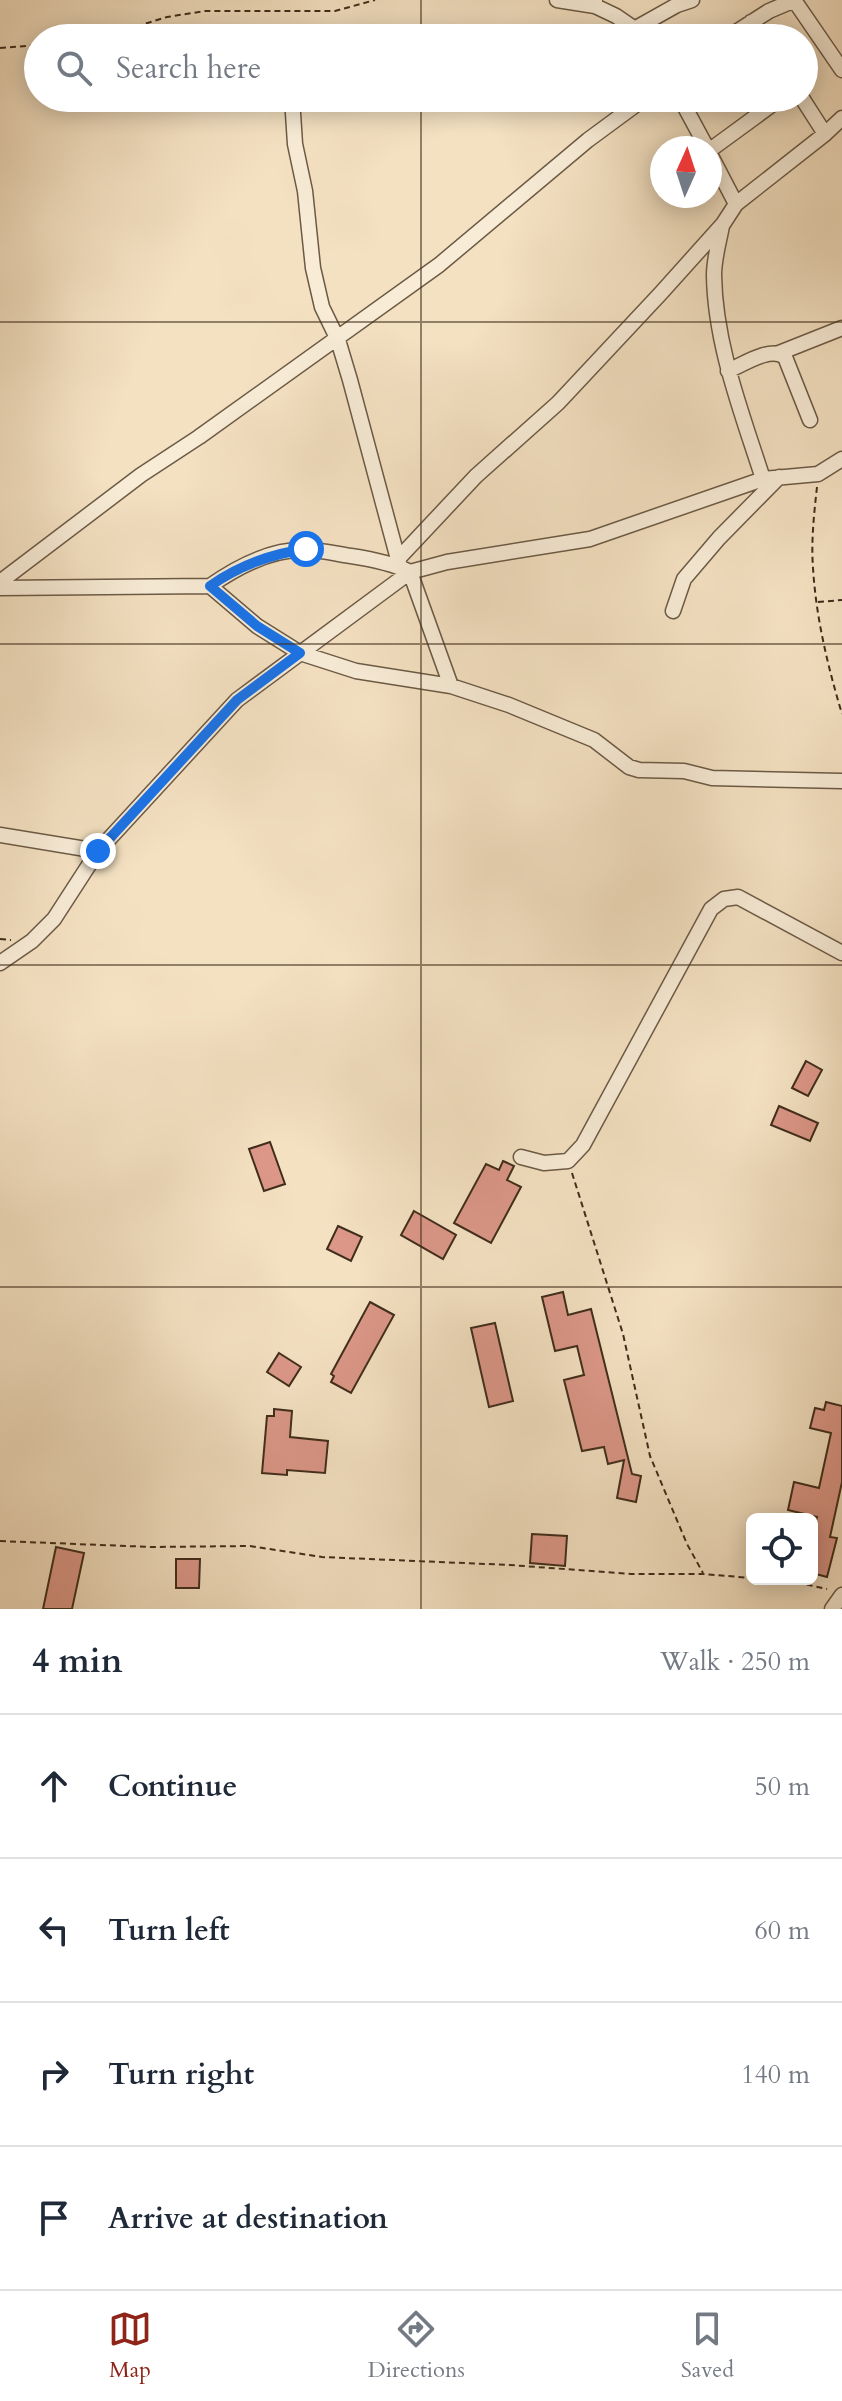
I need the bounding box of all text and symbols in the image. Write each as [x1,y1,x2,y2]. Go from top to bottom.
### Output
search box [24,24,818,112]
icon: search [52,46,96,90]
text: Search here [116,48,261,89]
north arrow [650,136,722,208]
route start [288,531,324,567]
route end [80,833,116,869]
map controls [746,1513,818,1585]
button: locate [746,1513,818,1585]
text: 4 min [32,1638,123,1684]
text: Walk · 250 m [660,1644,810,1679]
icon: ahead [32,1764,76,1808]
text: Continue [108,1766,237,1807]
text: 50 m [754,1769,810,1804]
icon: left [32,1908,76,1952]
text: Turn left [108,1910,230,1951]
text: 60 m [754,1913,810,1948]
icon: right [32,2052,76,2096]
text: Turn right [108,2054,254,2095]
text: 140 m [741,2057,810,2092]
icon: arrive [32,2196,76,2240]
text: Arrive at destination [108,2198,388,2239]
tab: Map [108,2307,152,2385]
tab: Directions [368,2307,465,2385]
tab: Saved [681,2307,734,2385]

